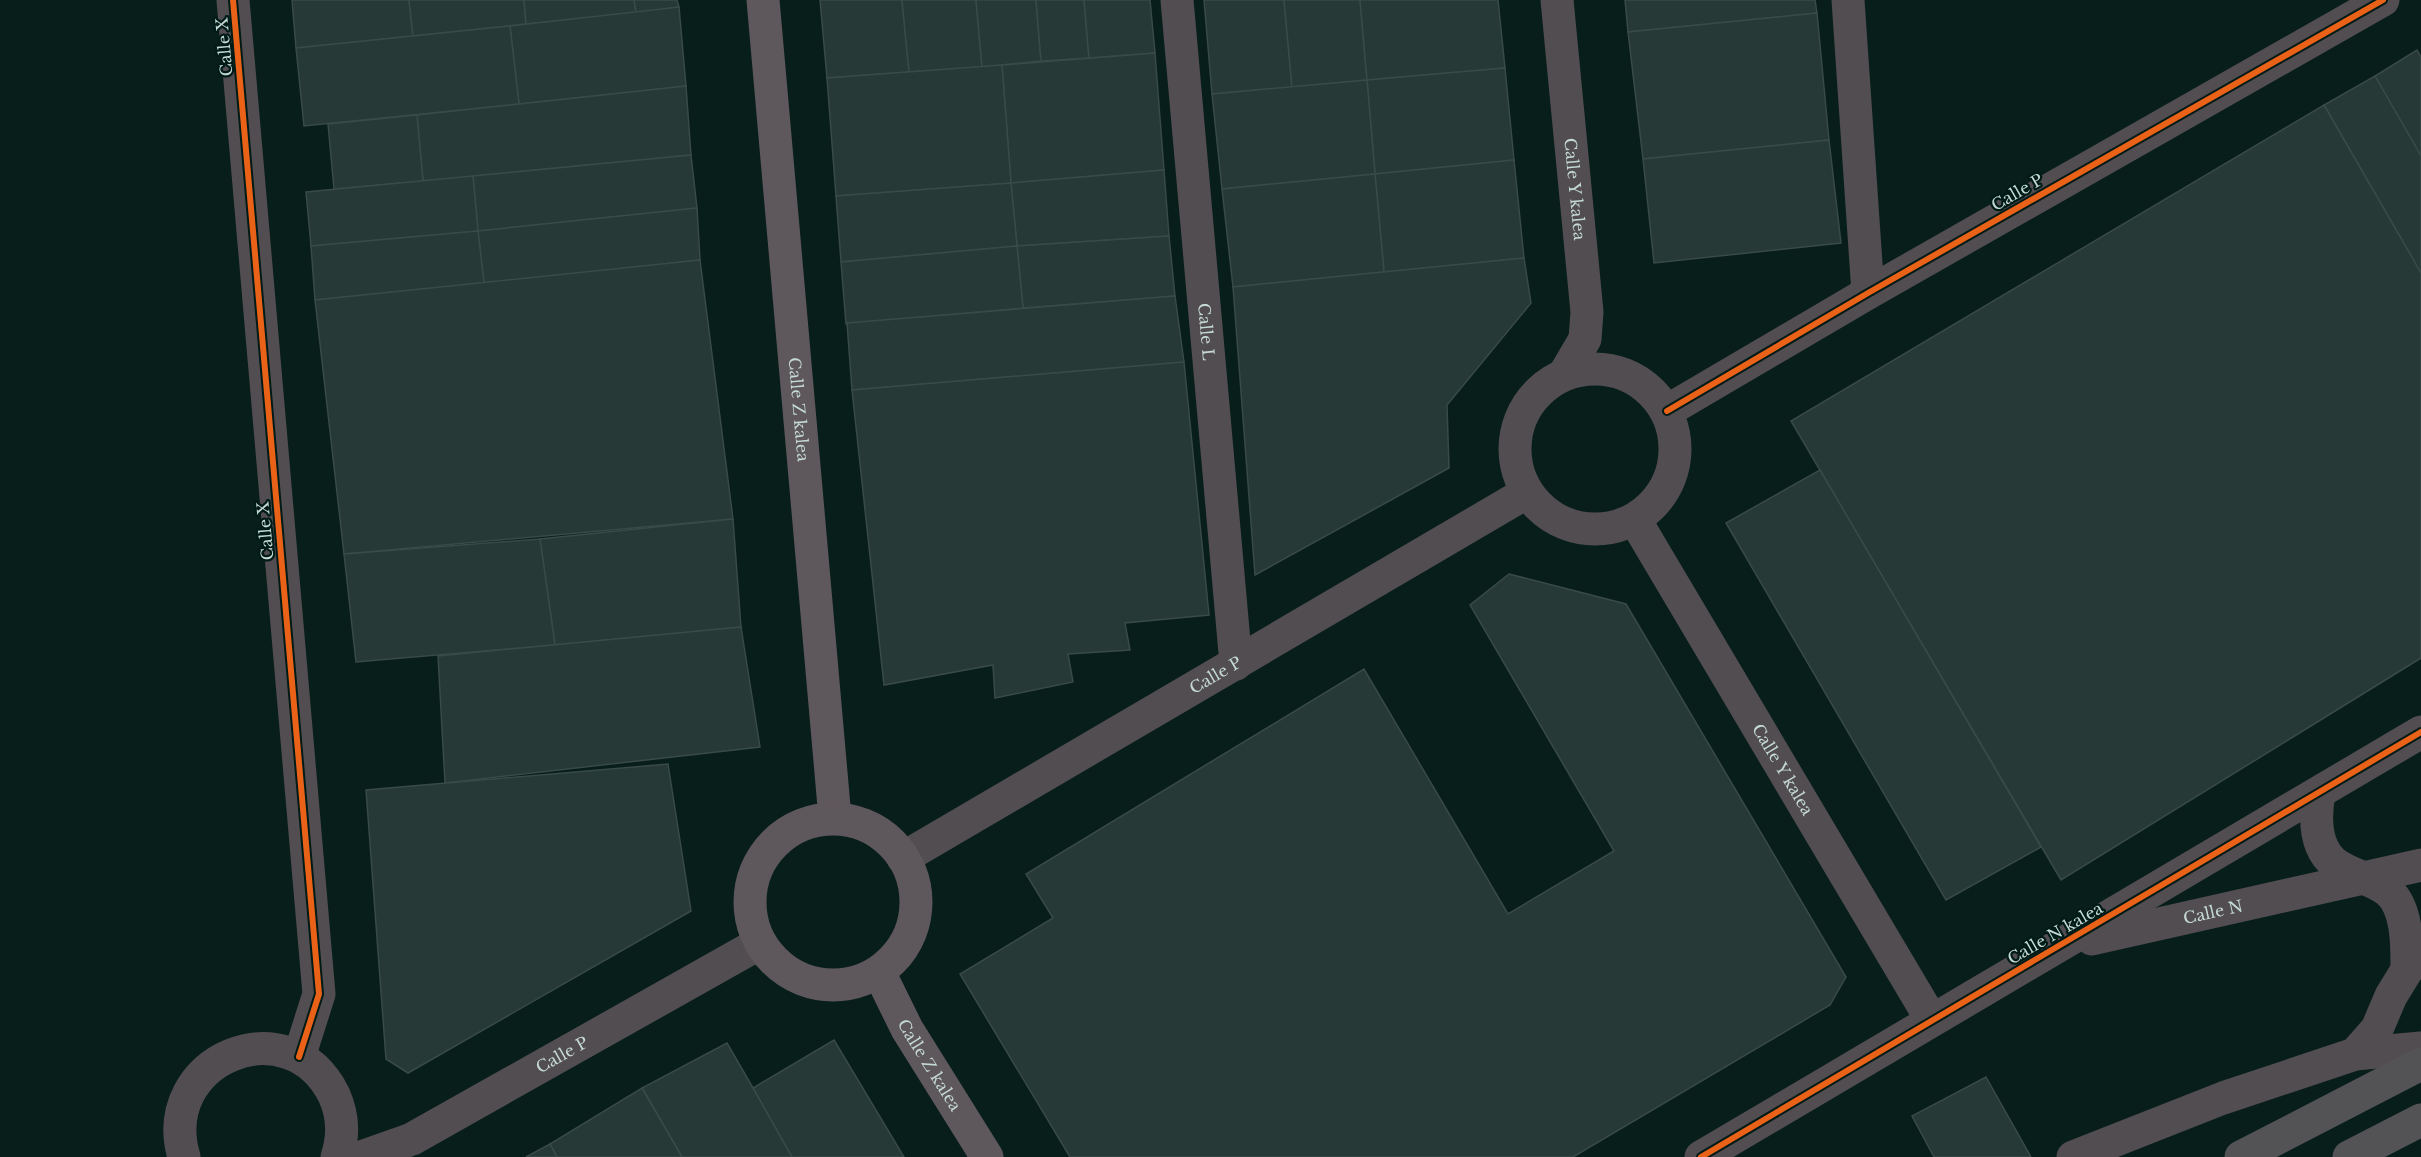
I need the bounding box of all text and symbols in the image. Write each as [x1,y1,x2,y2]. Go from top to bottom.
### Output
street label: Calle X [211,16,237,77]
street label: Calle Y kalea [1560,137,1590,241]
street label: Calle P [1987,169,2047,215]
street label: Calle L [1194,302,1219,362]
street label: Calle Z kalea [784,356,814,463]
street label: Calle X [252,500,278,561]
street label: Calle P [1186,652,1245,698]
street label: Calle Y kalea [1748,720,1818,819]
street label: Calle N [2181,895,2245,928]
street label: Calle N kalea [2004,898,2106,968]
street label: Calle Z kalea [894,1016,966,1115]
street label: Calle P [532,1032,591,1077]

